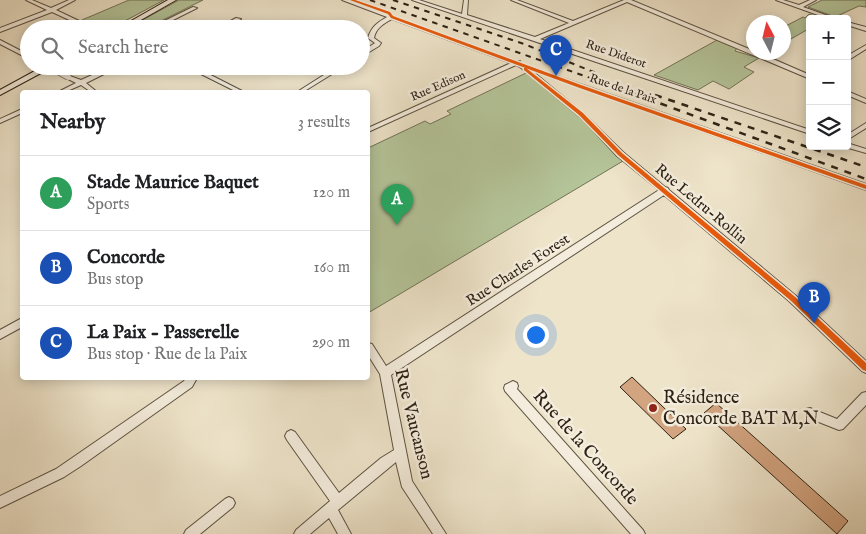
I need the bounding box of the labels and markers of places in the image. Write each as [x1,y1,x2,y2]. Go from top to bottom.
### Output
pin: C [540,35,572,76]
pin: A [381,184,413,225]
pin: B [798,282,830,323]
place label: Résidence Concorde BAT M,N [663,387,819,431]
marker: Résidence Concorde BAT M,N [647,402,659,414]

